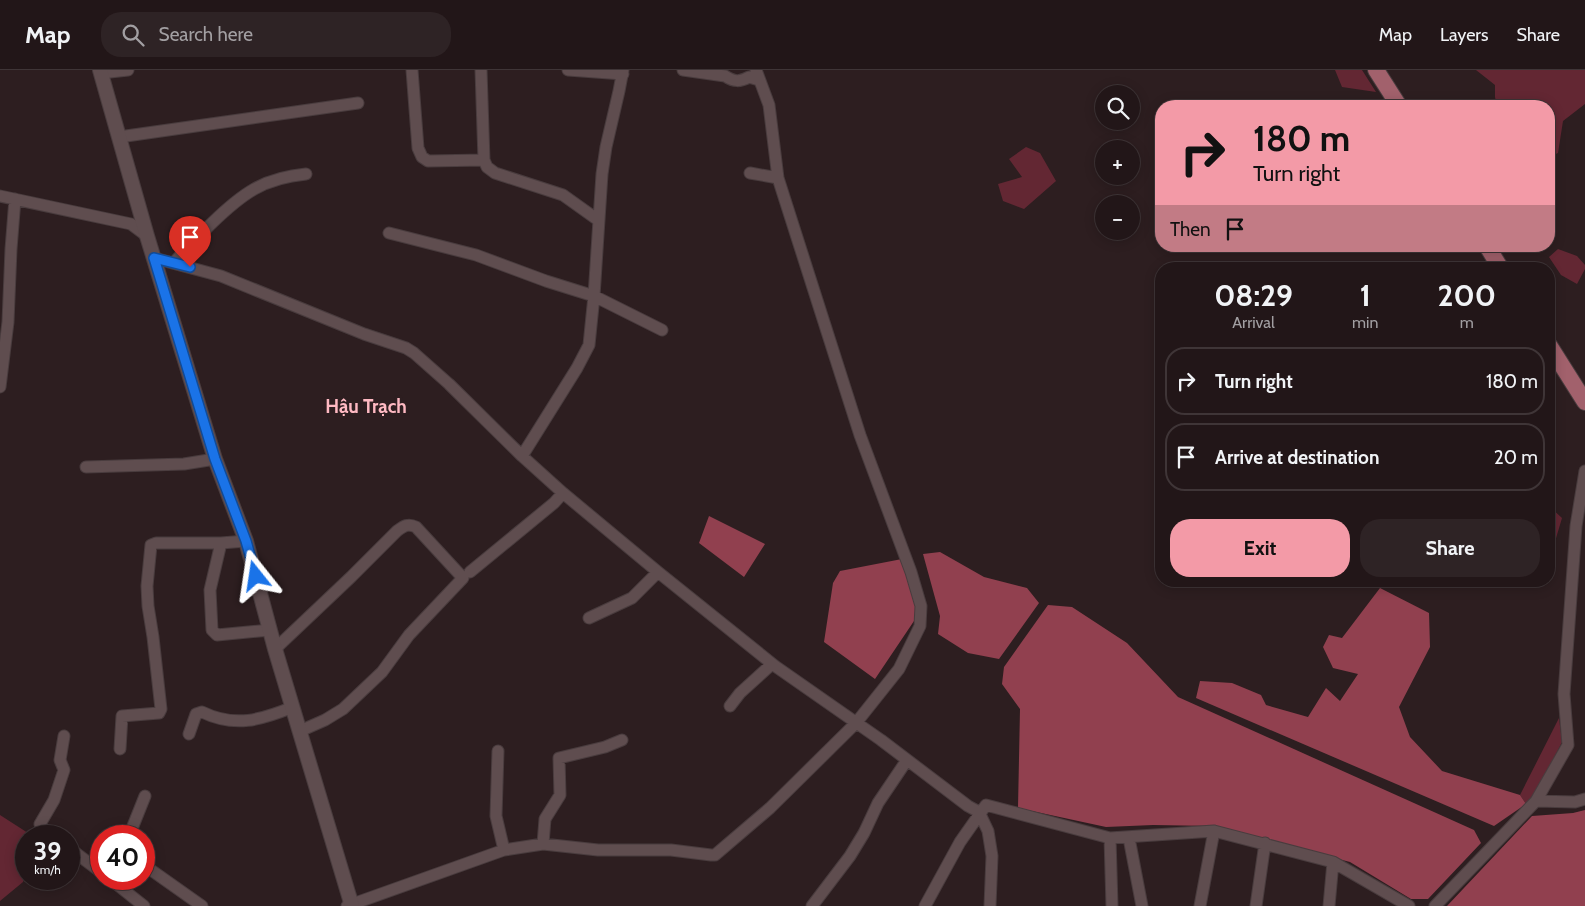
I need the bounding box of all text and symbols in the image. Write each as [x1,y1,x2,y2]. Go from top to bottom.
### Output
search box [101,12,451,57]
text: Map [25,20,71,49]
icon: search [119,21,147,49]
text: Search here [159,23,253,46]
text: Map [1379,24,1412,46]
text: Layers [1440,24,1489,46]
text: Share [1517,24,1560,46]
map controls [1095,85,1140,240]
button: search [1095,85,1140,130]
text: 180 m [1253,117,1350,160]
icon: right [1170,120,1235,185]
button: + [1095,140,1140,185]
text: Turn right [1253,160,1340,187]
button: − [1095,195,1140,240]
icon: arrive [1221,215,1249,243]
pin [169,216,211,267]
text: Then [1170,218,1211,241]
icon: arrive [176,223,204,251]
text: 08:29 [1214,277,1293,314]
text: 1 [1360,277,1371,314]
text: 200 [1438,277,1496,314]
text: Arrival [1232,313,1275,332]
text: min [1352,313,1378,332]
text: m [1460,313,1474,332]
icon: right [1172,367,1200,395]
text: Turn right [1215,370,1293,393]
text: 180 m [1486,370,1538,393]
district label: Hậu Trạch [325,395,407,418]
icon: arrive [1172,443,1200,471]
text: Arrive at destination [1215,446,1379,469]
text: 20 m [1494,446,1538,469]
button: Exit [1170,519,1350,577]
button: Share [1360,519,1540,577]
position arrow [229,549,281,601]
speed limit sign: 40 [90,825,155,890]
text: 39 [34,836,61,866]
text: km/h [34,862,61,877]

